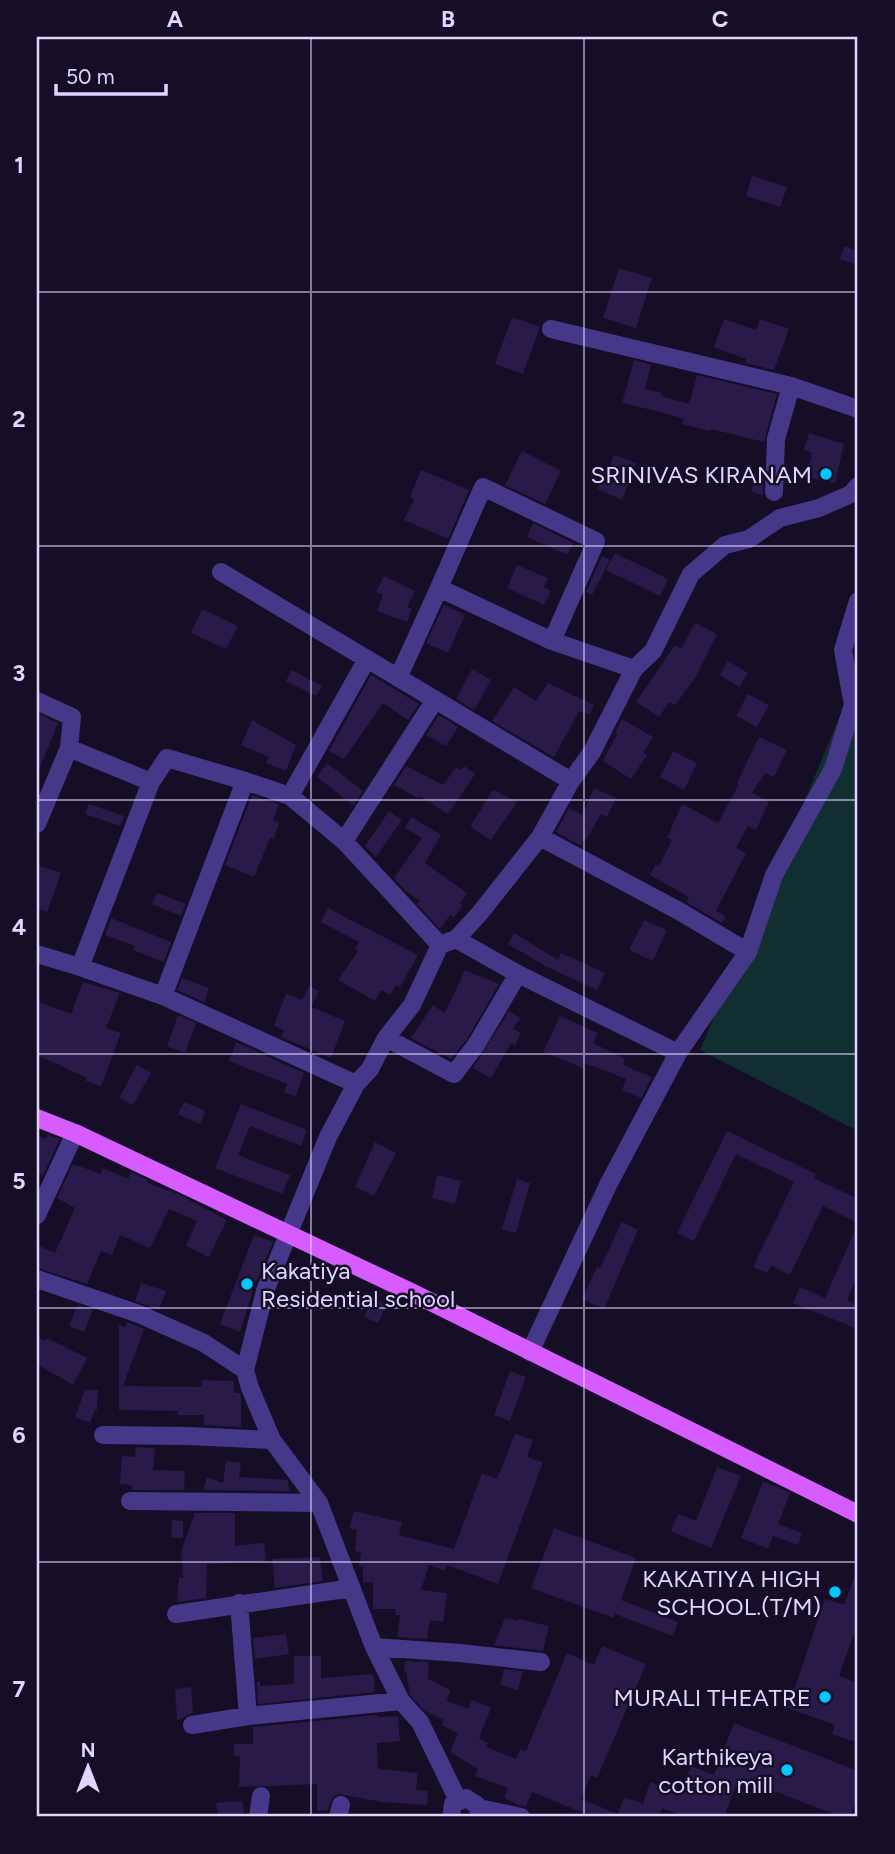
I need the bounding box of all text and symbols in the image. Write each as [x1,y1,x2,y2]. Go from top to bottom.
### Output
text: A [167,5,184,33]
text: B [441,5,455,33]
text: C [712,5,729,33]
scale bar [56,52,166,96]
text: 50 m [66,64,115,89]
text: 1 [14,151,24,179]
text: 2 [12,405,26,433]
place label: SRINIVAS KIRANAM [591,460,812,489]
marker: SRINIVAS KIRANAM [818,466,834,482]
text: 3 [13,659,25,687]
text: 4 [12,913,26,941]
text: 5 [12,1167,26,1195]
place label: Kakatiya Residential school [261,1256,455,1313]
marker: Kakatiya Residential school [239,1276,255,1292]
text: 6 [12,1421,26,1449]
place label: KAKATIYA HIGH SCHOOL.(T/M) [642,1564,821,1621]
marker: KAKATIYA HIGH SCHOOL.(T/M) [827,1584,843,1600]
text: 7 [13,1675,26,1703]
place label: MURALI THEATRE [614,1683,811,1712]
marker: MURALI THEATRE [817,1689,833,1705]
north arrow [52,1731,122,1801]
text: N [81,1739,95,1762]
place label: Karthikeya cotton mill [658,1742,773,1799]
marker: Karthikeya cotton mill [779,1762,795,1778]

